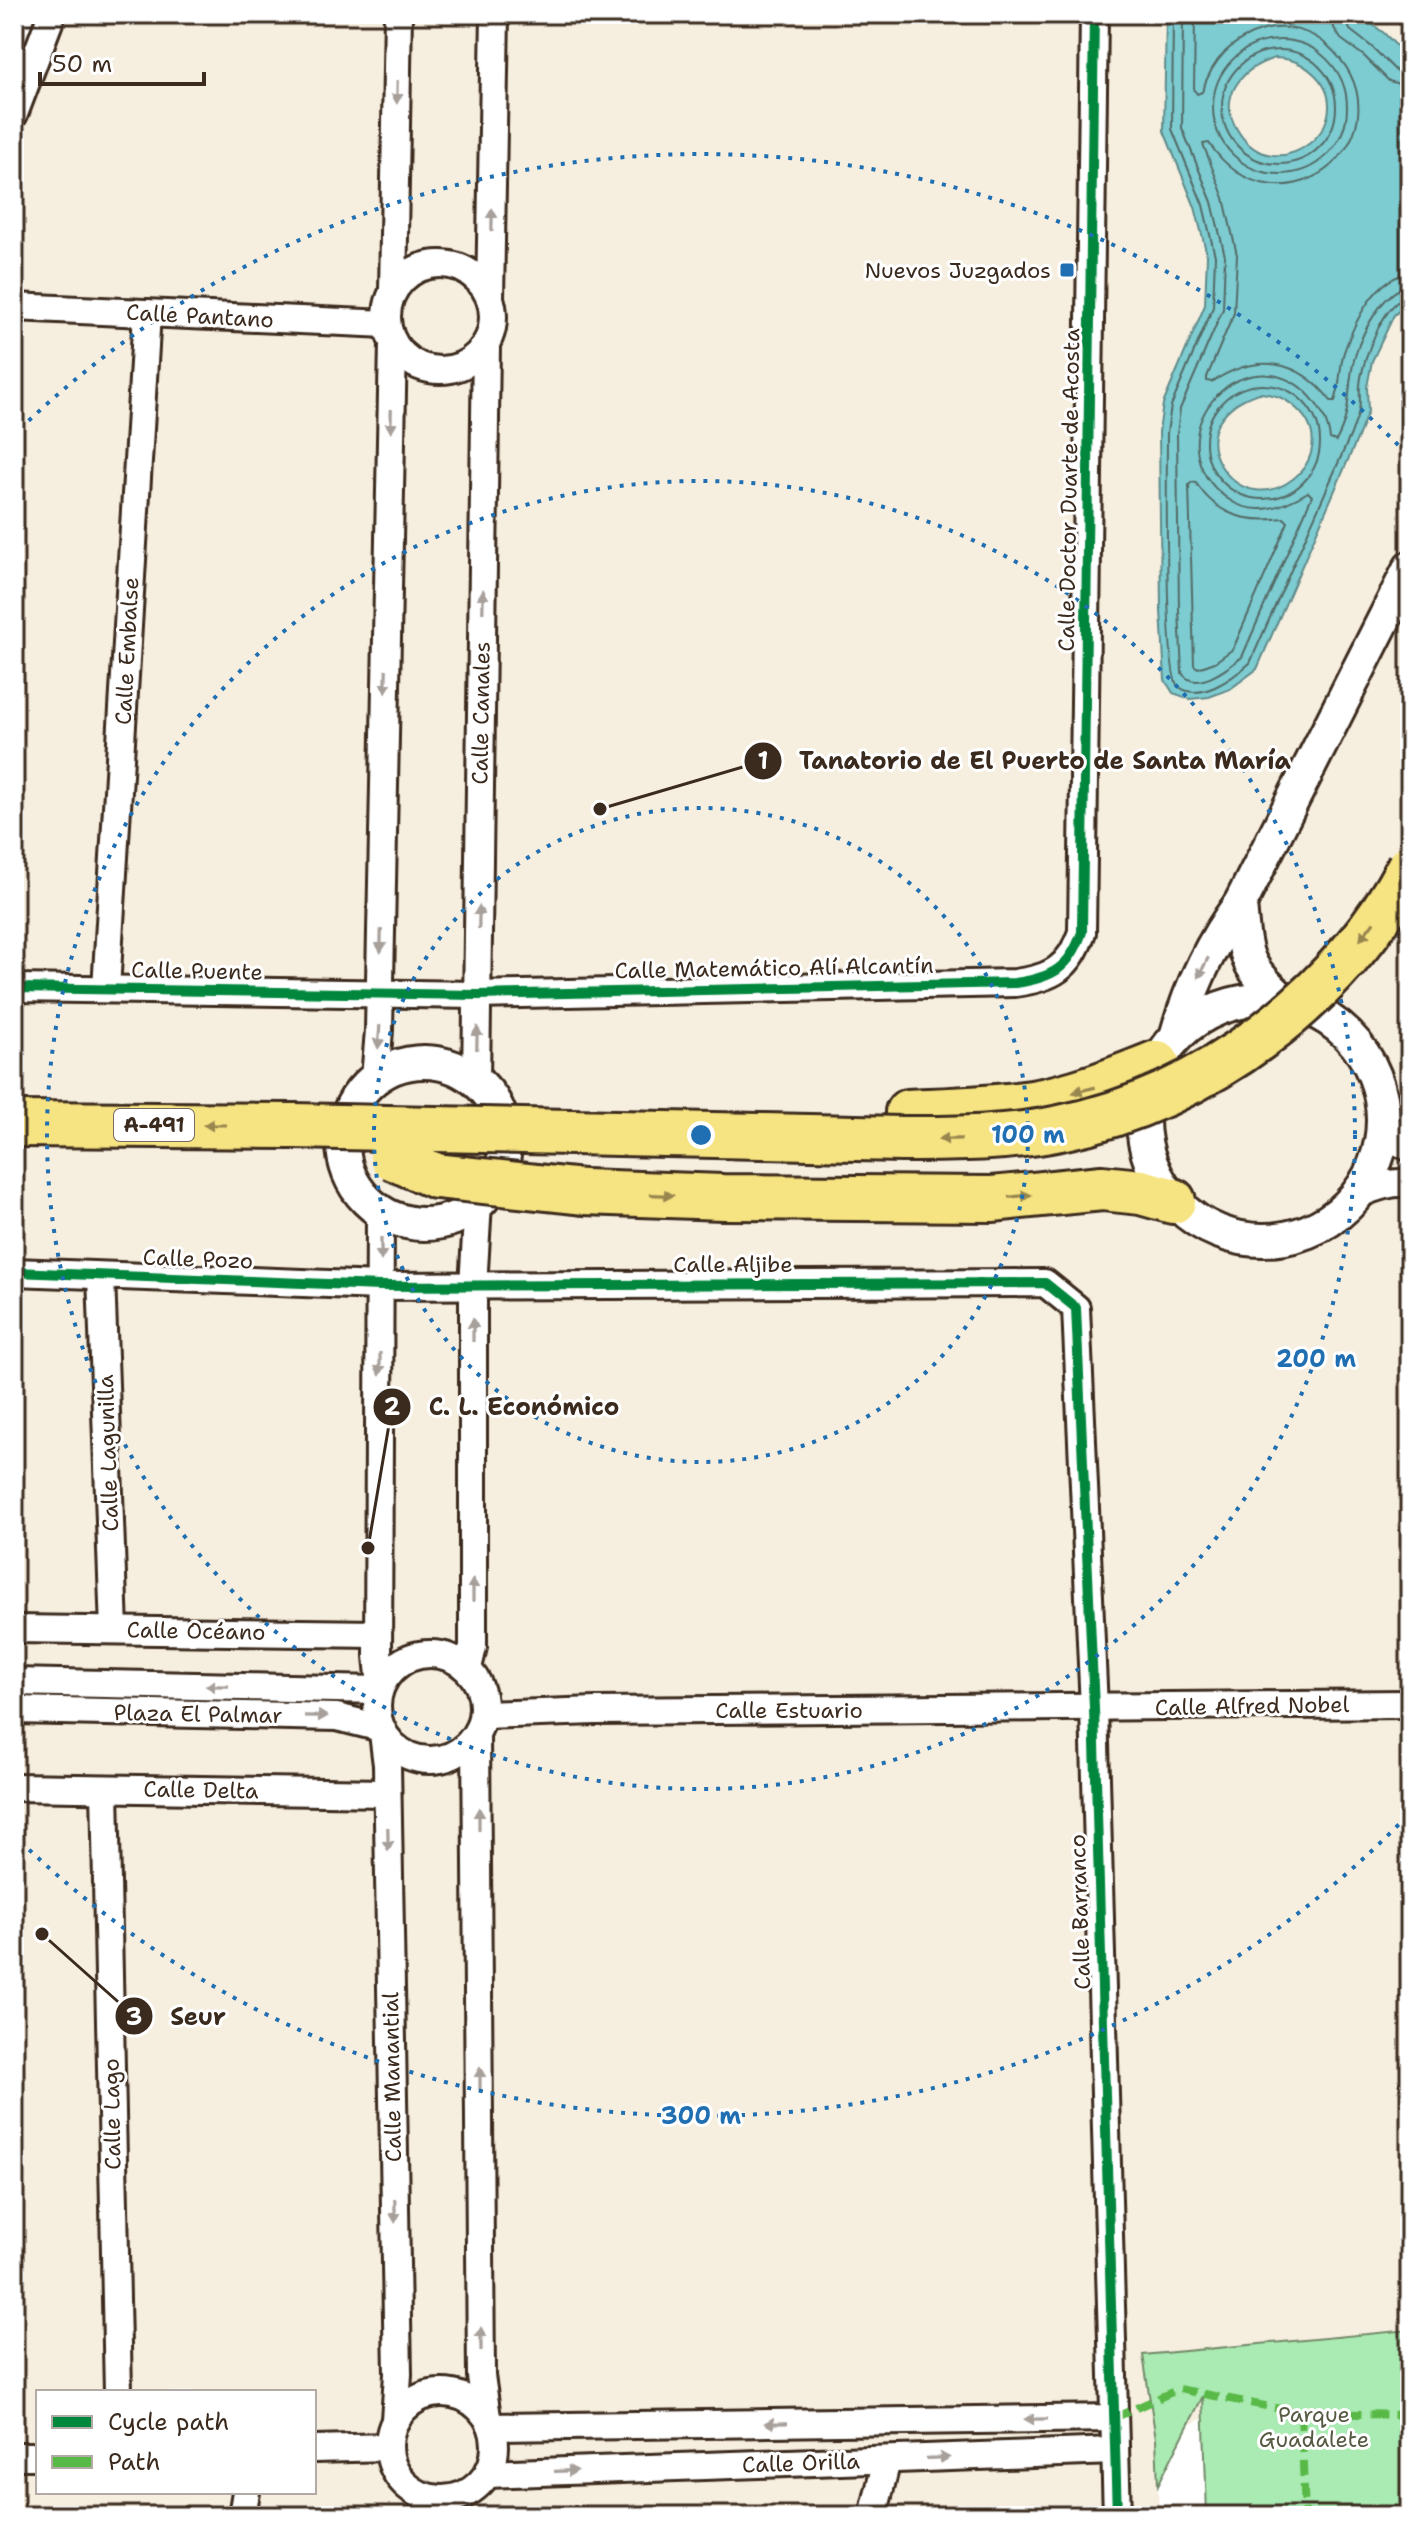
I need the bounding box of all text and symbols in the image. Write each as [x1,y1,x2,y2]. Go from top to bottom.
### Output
scale bar [40,36,204,86]
text: 50 m [52,48,112,80]
one-way arrow [390,80,403,105]
one-way arrow [485,207,498,232]
place label: Nuevos Juzgados [864,256,1051,285]
marker: Nuevos Juzgados [1058,261,1076,279]
street label: Calle Pantano [125,298,275,334]
street label: Calle Doctor Duarte de Acosta [1052,328,1086,652]
one-way arrow [385,409,398,434]
street label: Calle Embalse [109,576,145,726]
one-way arrow [477,588,489,613]
street label: Calle Canales [465,641,497,785]
one-way arrow [380,669,393,694]
callout: Tanatorio de El Puerto de Santa María [743,737,1307,785]
text: 1 [758,745,768,777]
text: Tanatorio de El Puerto de Santa María [799,745,1292,777]
one-way arrow [473,904,485,929]
one-way arrow [1360,921,1376,941]
one-way arrow [375,929,387,954]
street label: Calle Matemático Alí Alcantín [614,951,934,985]
street label: Calle Puente [131,955,263,987]
one-way arrow [1197,957,1210,980]
one-way arrow [372,1025,385,1050]
one-way arrow [471,1025,483,1050]
one-way arrow [1071,1084,1096,1096]
road number: A-491 [114,1109,194,1141]
one-way arrow [202,1119,227,1132]
text: 100 m [991,1119,1065,1151]
centre of rings [687,1121,715,1149]
one-way arrow [937,1132,962,1145]
one-way arrow [650,1188,675,1201]
one-way arrow [1008,1190,1033,1203]
one-way arrow [375,1237,387,1262]
street label: Calle Pozo [142,1243,254,1275]
street label: Calle Aljibe [673,1250,793,1279]
one-way arrow [467,1317,479,1342]
text: 200 m [1276,1343,1356,1375]
one-way arrow [374,1352,386,1377]
street label: Calle Lagunilla [91,1374,125,1532]
callout: C. L. Económico [372,1383,635,1431]
text: 2 [384,1391,401,1423]
text: C. L. Económico [429,1391,619,1423]
one-way arrow [467,1577,479,1602]
street label: Calle Océano [126,1615,266,1647]
one-way arrow [204,1680,229,1693]
street label: Calle Alfred Nobel [1155,1690,1350,1722]
street label: Calle Estuario [715,1696,863,1725]
street label: Plaza El Palmar [113,1698,283,1730]
one-way arrow [304,1710,329,1723]
street label: Calle Delta [143,1774,259,1806]
one-way arrow [473,1806,485,1831]
one-way arrow [382,1827,394,1852]
street label: Calle Barranco [1063,1834,1097,1990]
street label: Calle Manantial [376,1991,408,2162]
callout: Seur [114,1992,242,2040]
text: 3 [126,2001,142,2033]
text: Seur [170,2001,226,2033]
street label: Calle Lago [97,2058,127,2170]
one-way arrow [474,2066,486,2091]
text: 300 m [661,2100,741,2132]
one-way arrow [388,2199,401,2224]
one-way arrow [475,2326,487,2351]
legend [36,2390,316,2494]
park label: Parque Guadalete [1259,2400,1369,2454]
text: Cycle path [108,2406,229,2438]
one-way arrow [1023,2413,1048,2425]
one-way arrow [763,2417,788,2429]
text: Path [108,2446,160,2478]
street label: Calle Orilla [742,2446,861,2480]
one-way arrow [926,2452,951,2465]
one-way arrow [554,2465,579,2478]

